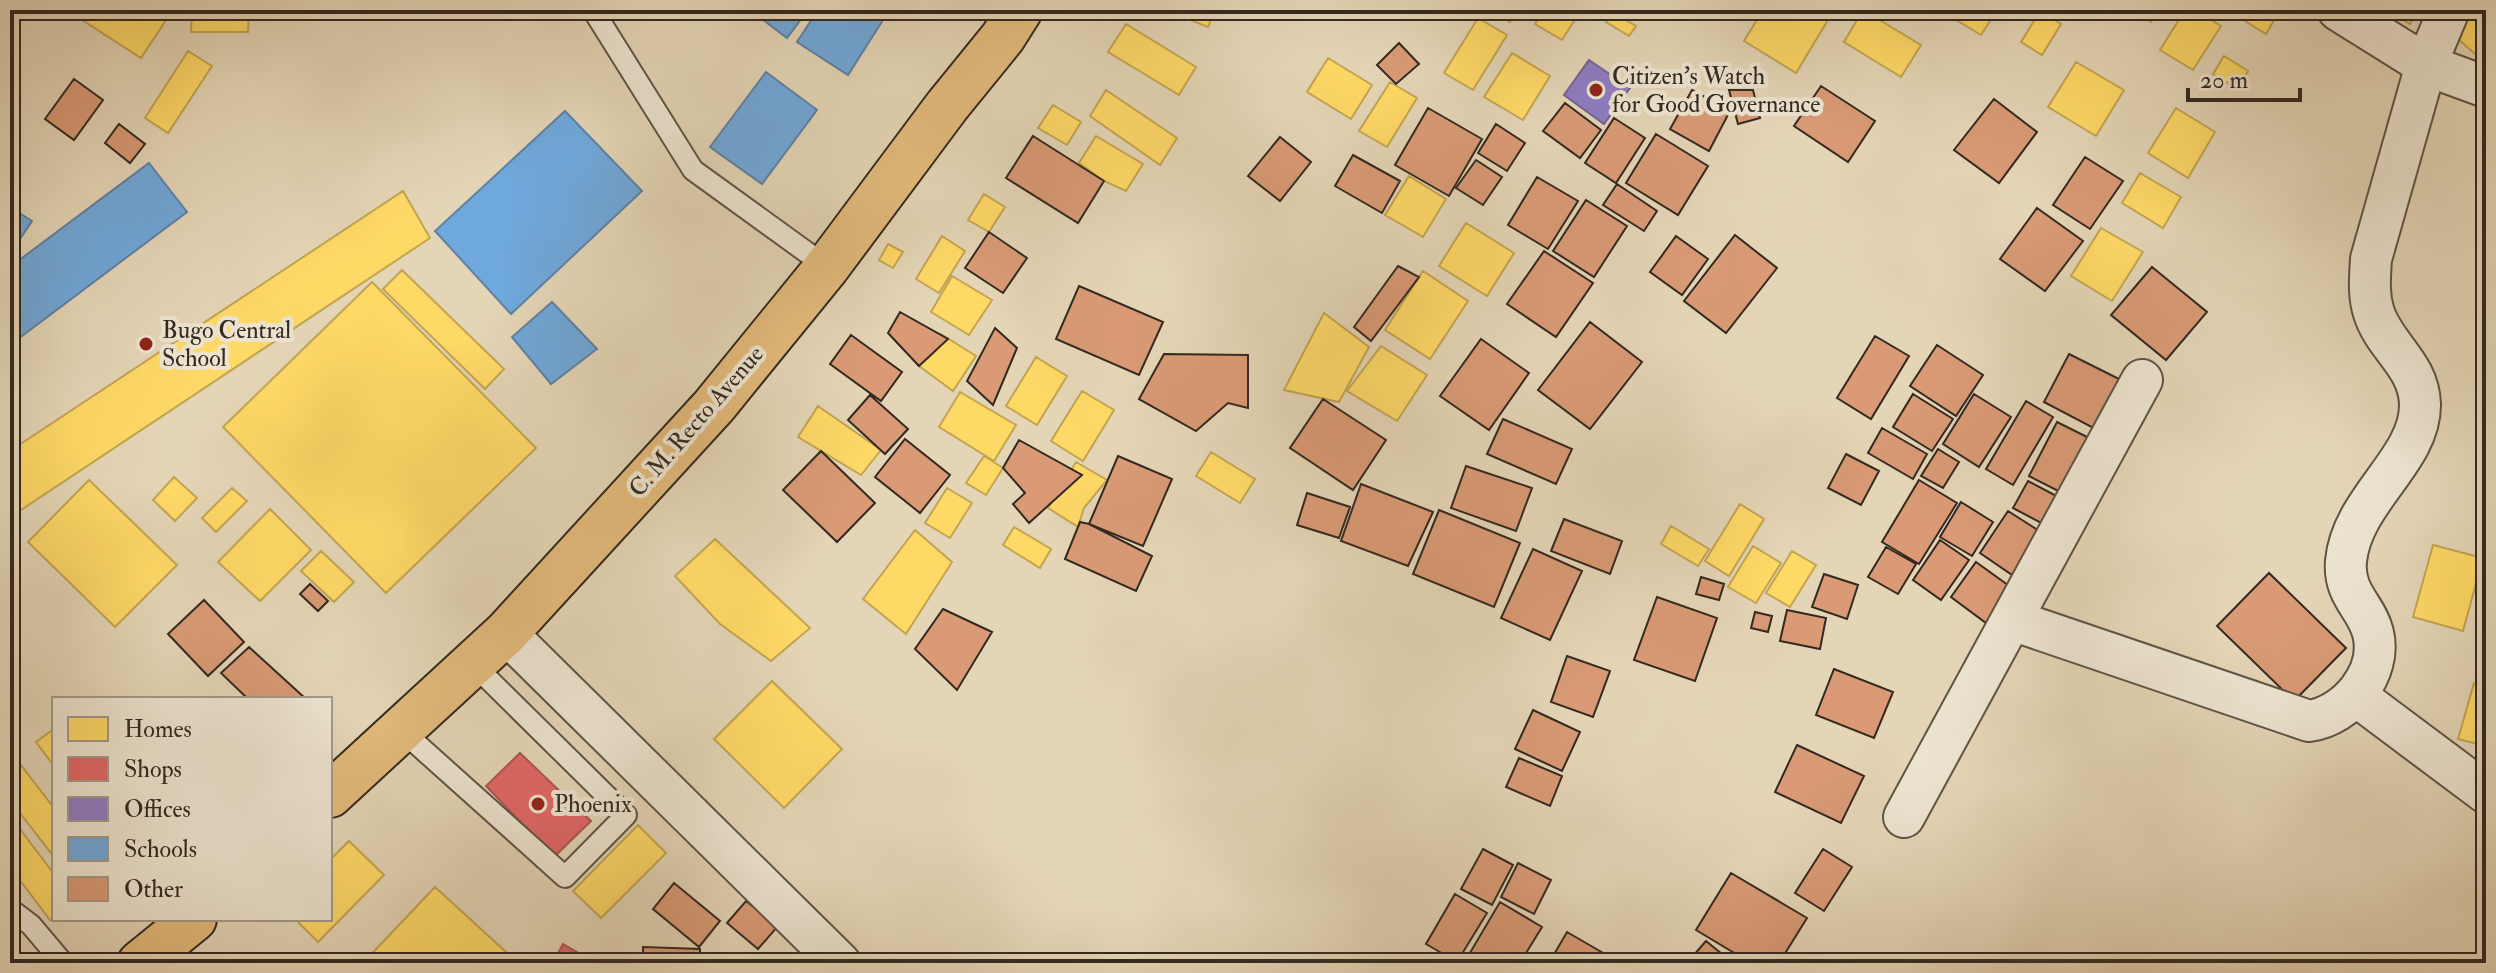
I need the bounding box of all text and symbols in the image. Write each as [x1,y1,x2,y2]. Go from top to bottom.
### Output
scale bar [2188,52,2300,102]
place label: Citizen's Watch for Good Governance [1612,61,1820,120]
text: 20 m [2200,65,2249,96]
marker: Citizen's Watch for Good Governance [1587,81,1605,99]
place label: Bugo Central School [162,315,291,374]
marker: Bugo Central School [137,335,155,353]
street label: C. M. Recto Avenue [622,339,771,503]
legend [52,697,332,921]
text: Homes [124,714,192,745]
text: Shops [124,754,182,785]
place label: Phoenix [554,789,632,820]
text: Offices [124,794,191,825]
marker: Phoenix [529,795,547,813]
text: Schools [124,834,197,865]
text: Other [124,874,183,905]

